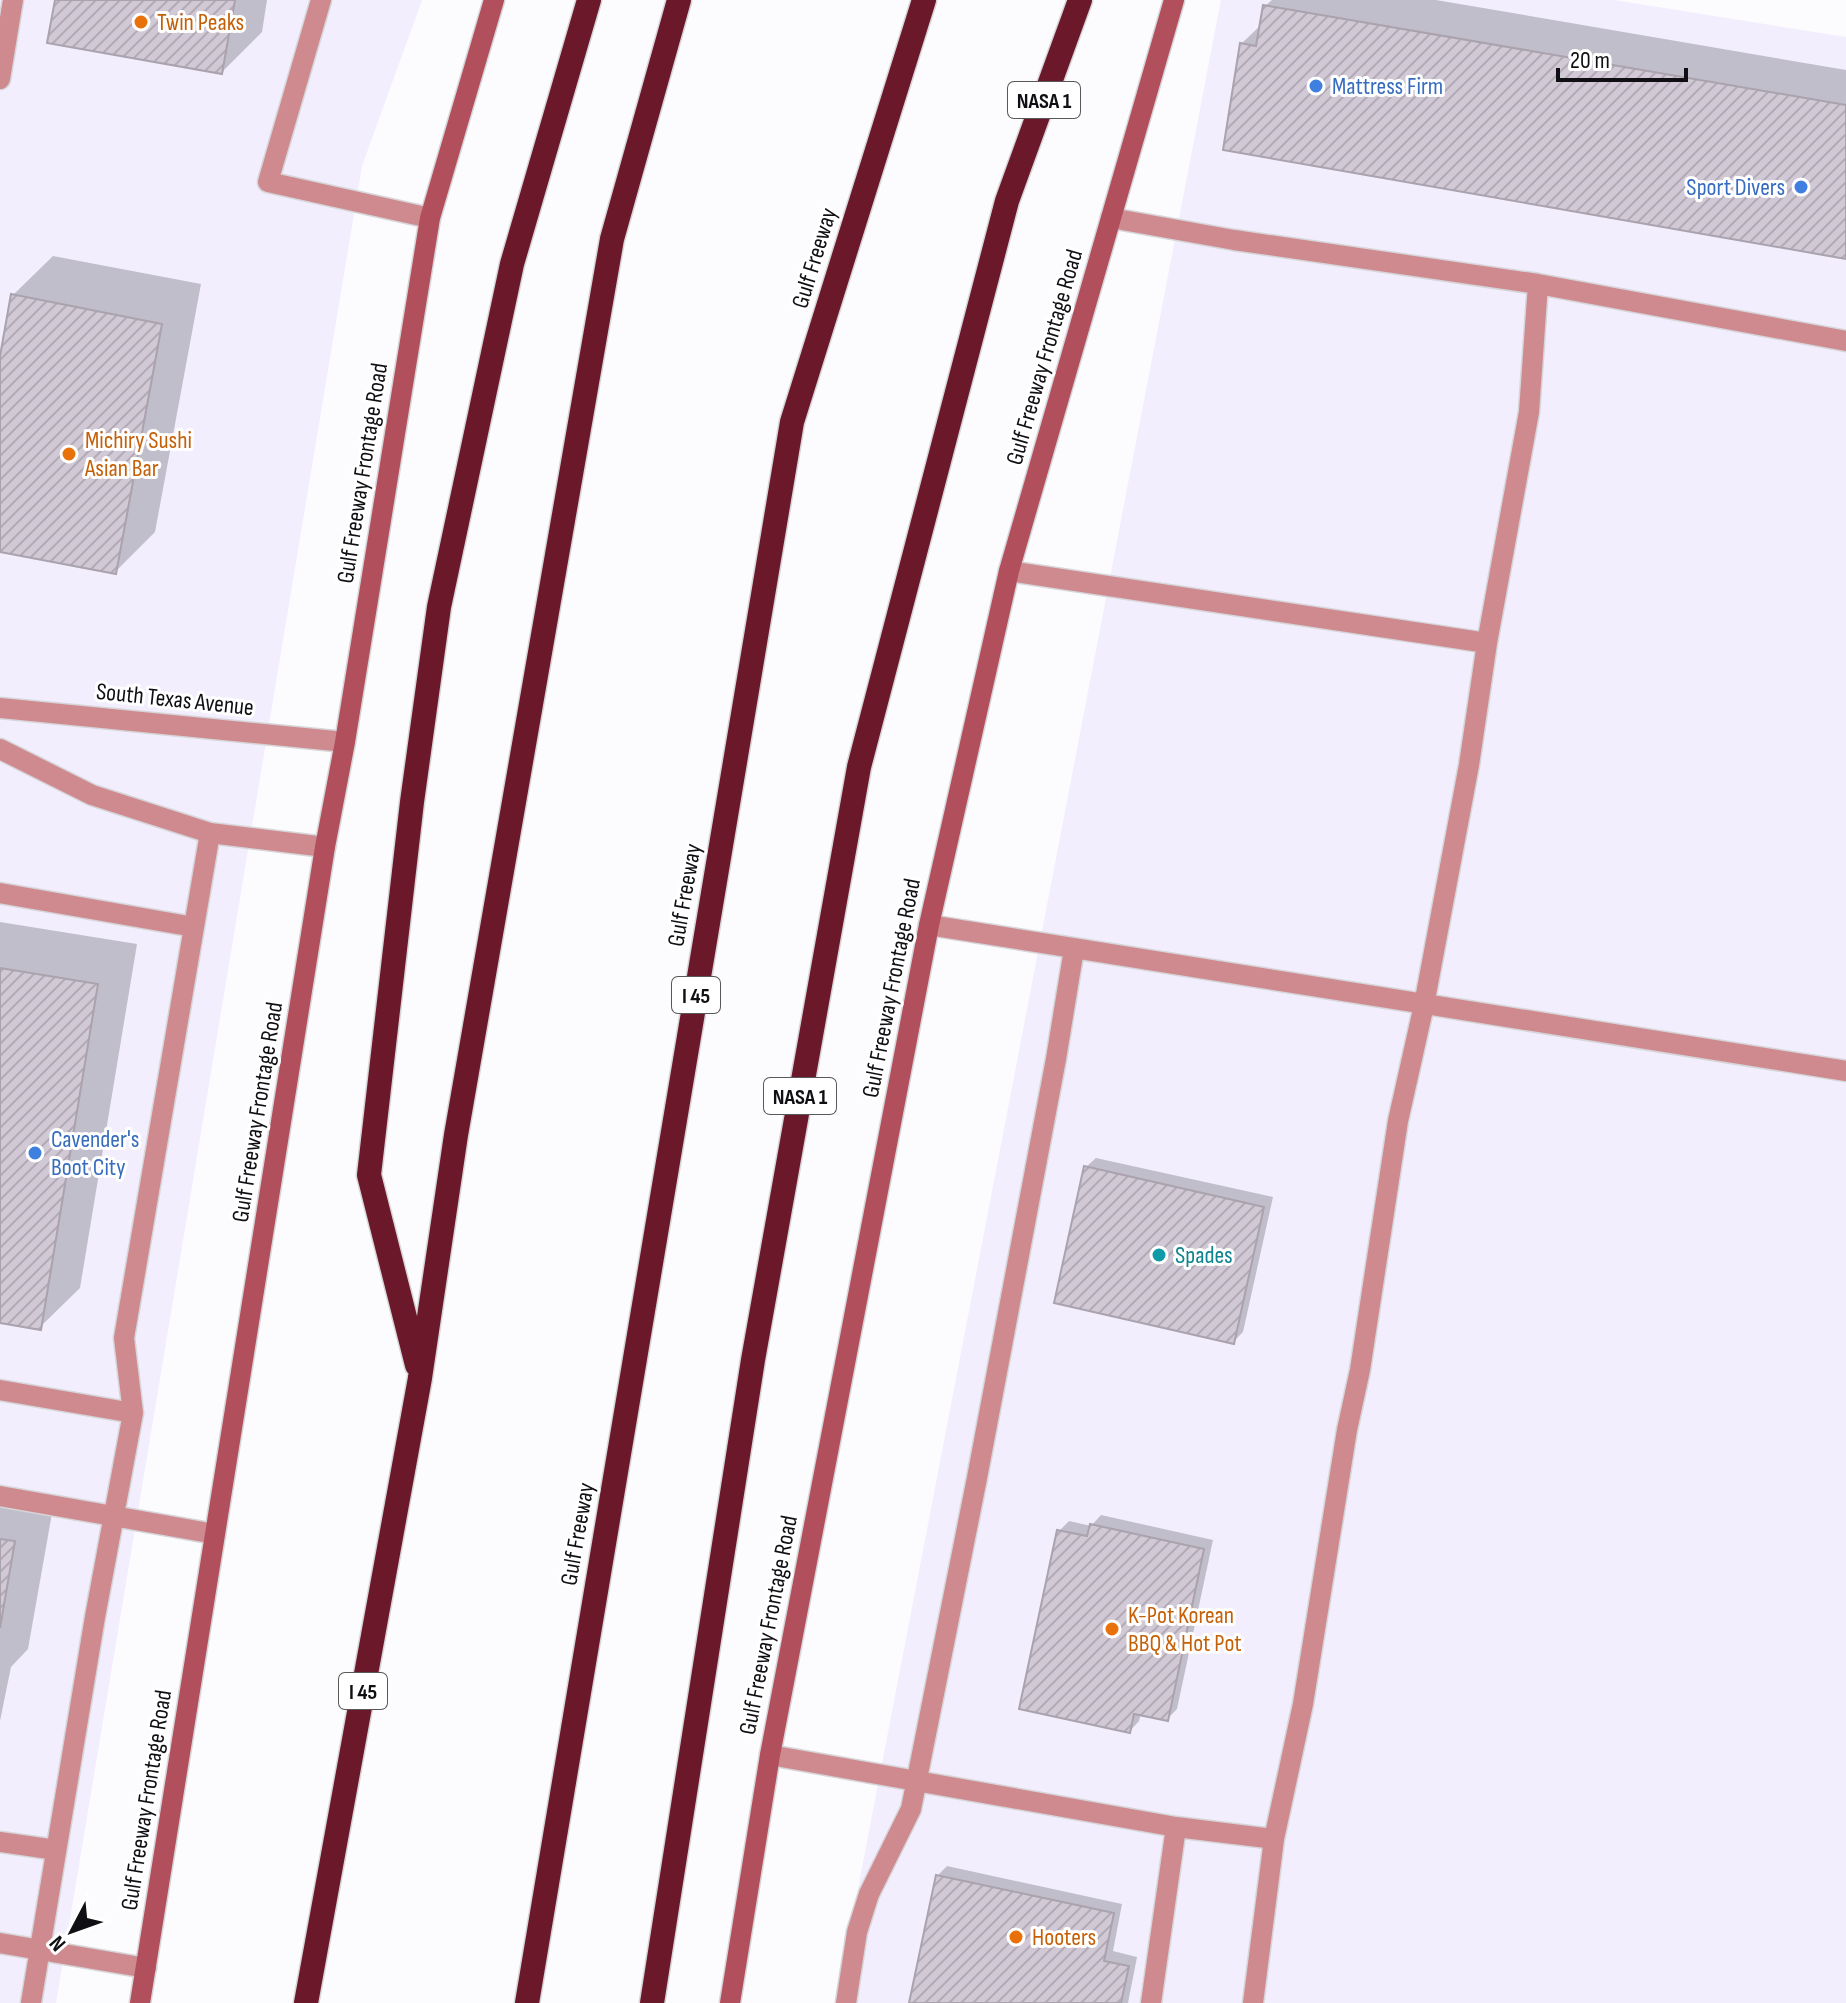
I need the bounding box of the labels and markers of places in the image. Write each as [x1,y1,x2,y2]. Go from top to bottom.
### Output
place label: Twin Peaks [157,8,244,37]
marker: Twin Peaks [132,13,150,31]
place label: Mattress Firm [1332,72,1443,101]
marker: Mattress Firm [1307,77,1325,95]
place label: Sport Divers [1686,173,1785,202]
marker: Sport Divers [1792,178,1810,196]
place label: Michiry Sushi Asian Bar [84,426,192,483]
marker: Michiry Sushi Asian Bar [60,445,78,463]
place label: Cavender's Boot City [51,1125,139,1182]
marker: Cavender's Boot City [26,1144,44,1162]
place label: Spades [1175,1241,1233,1270]
marker: Spades [1150,1246,1168,1264]
place label: K-Pot Korean BBQ & Hot Pot [1128,1601,1242,1658]
marker: K-Pot Korean BBQ & Hot Pot [1103,1620,1121,1638]
place label: Hooters [1032,1923,1096,1952]
marker: Hooters [1007,1928,1025,1946]

